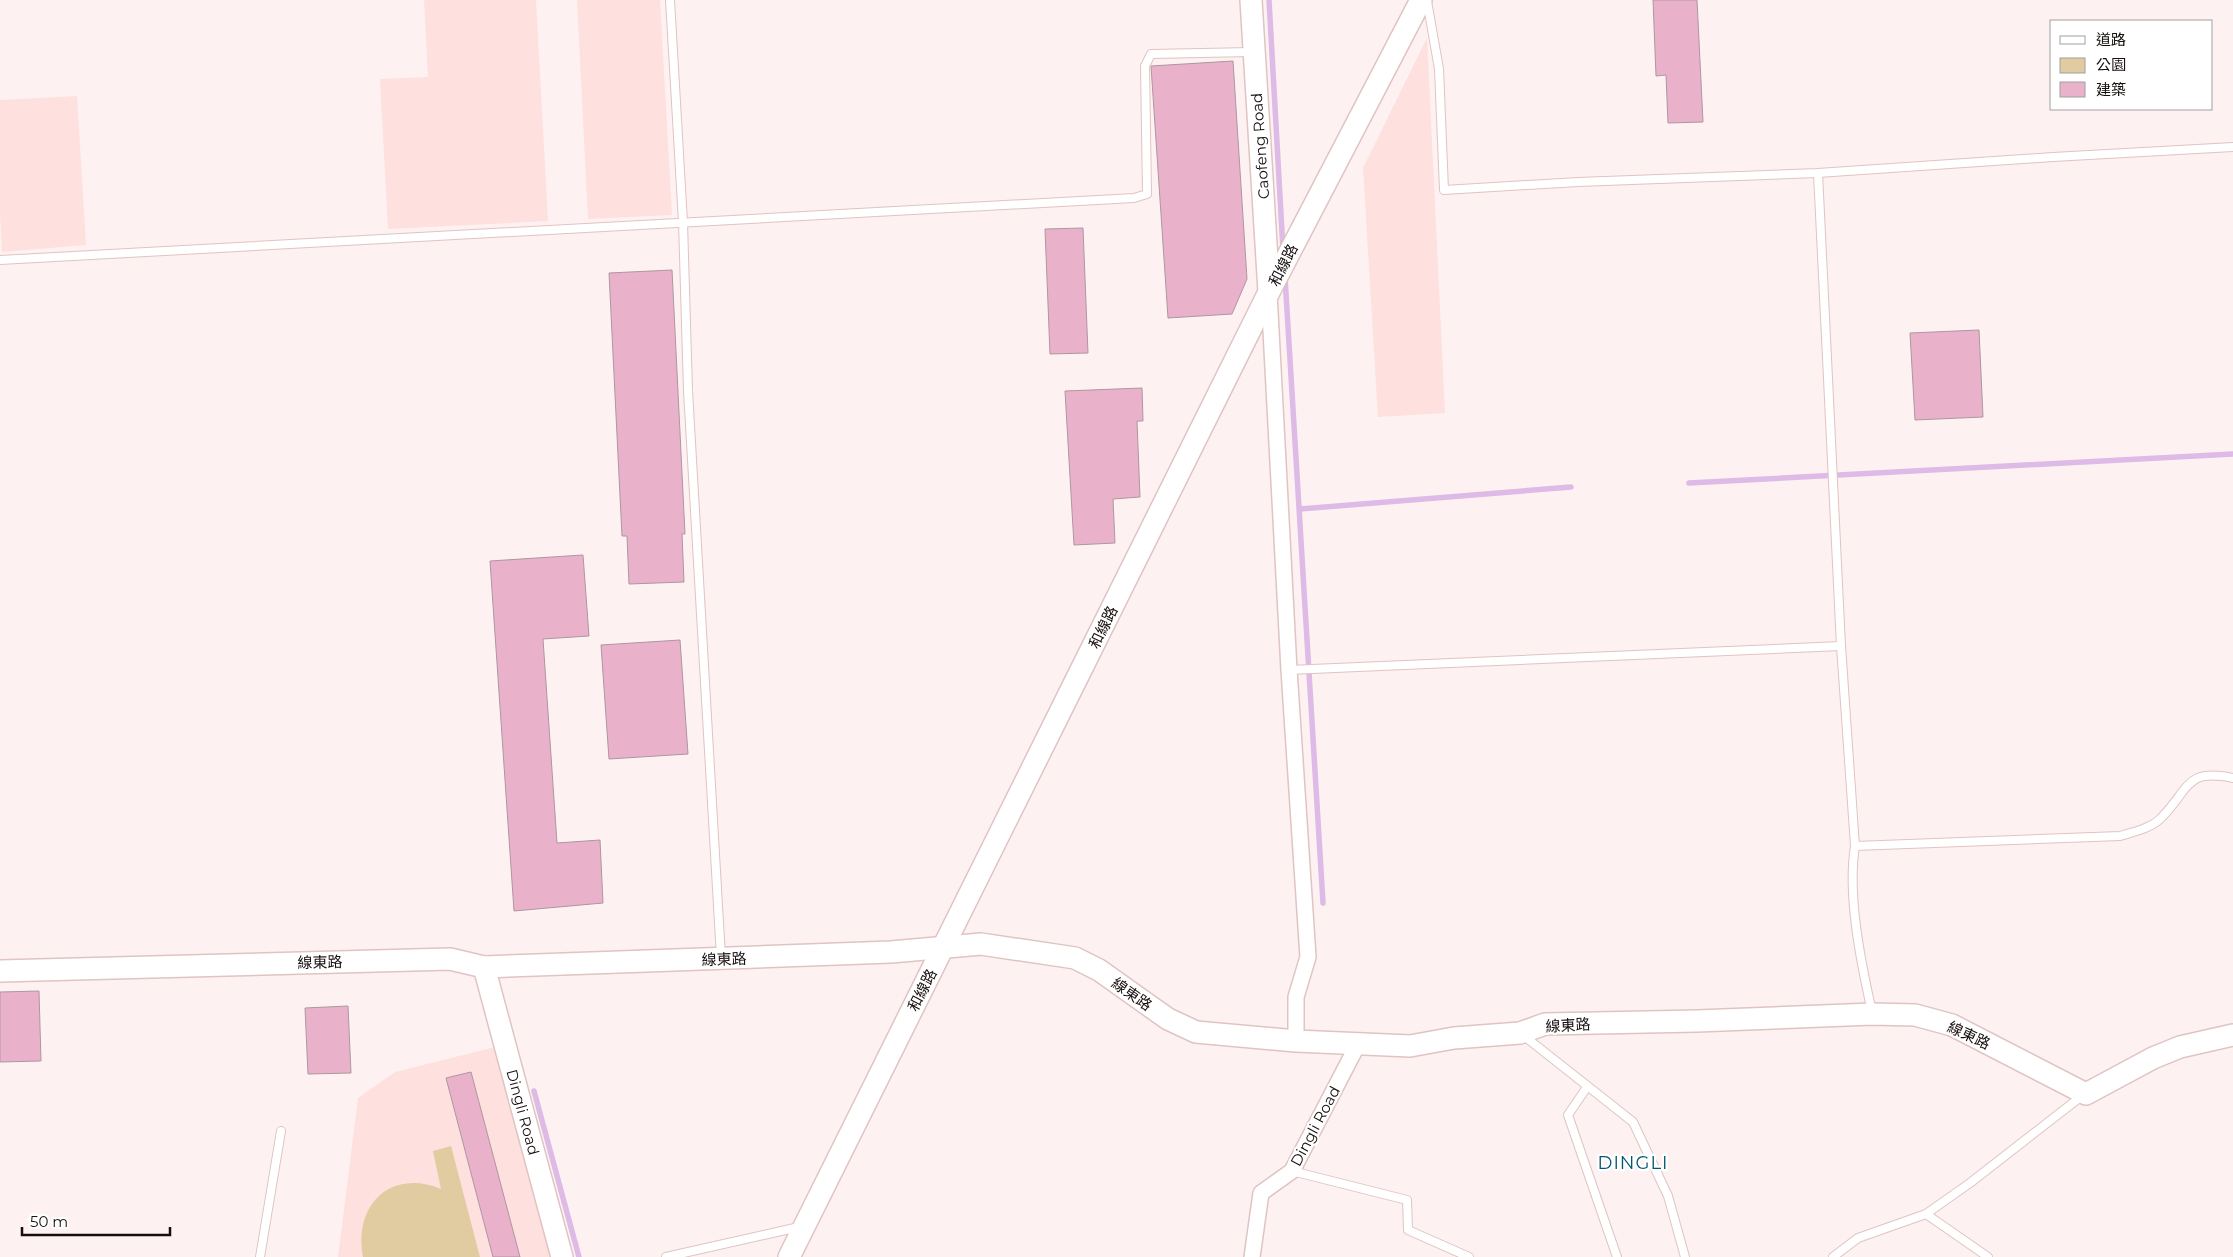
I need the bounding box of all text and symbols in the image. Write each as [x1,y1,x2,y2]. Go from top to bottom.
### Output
legend [2050,20,2213,110]
text: 道路 [2096,30,2126,49]
text: 公園 [2096,55,2126,74]
text: 建築 [2096,80,2126,99]
street label: Caofeng Road [1247,92,1273,200]
street label: 和線路 [1264,241,1302,289]
street label: 和線路 [1085,603,1121,651]
street label: 線東路 [701,949,747,969]
street label: 線東路 [297,952,343,972]
street label: 和線路 [903,966,941,1014]
street label: 線東路 [1108,973,1156,1015]
street label: 線東路 [1545,1014,1591,1036]
street label: 線東路 [1945,1017,1993,1053]
street label: Dingli Road [502,1067,544,1157]
street label: Dingli Road [1286,1083,1344,1169]
district label: DINGLI [1598,1152,1668,1174]
scale bar [22,1204,170,1236]
text: 50 m [30,1212,68,1231]

